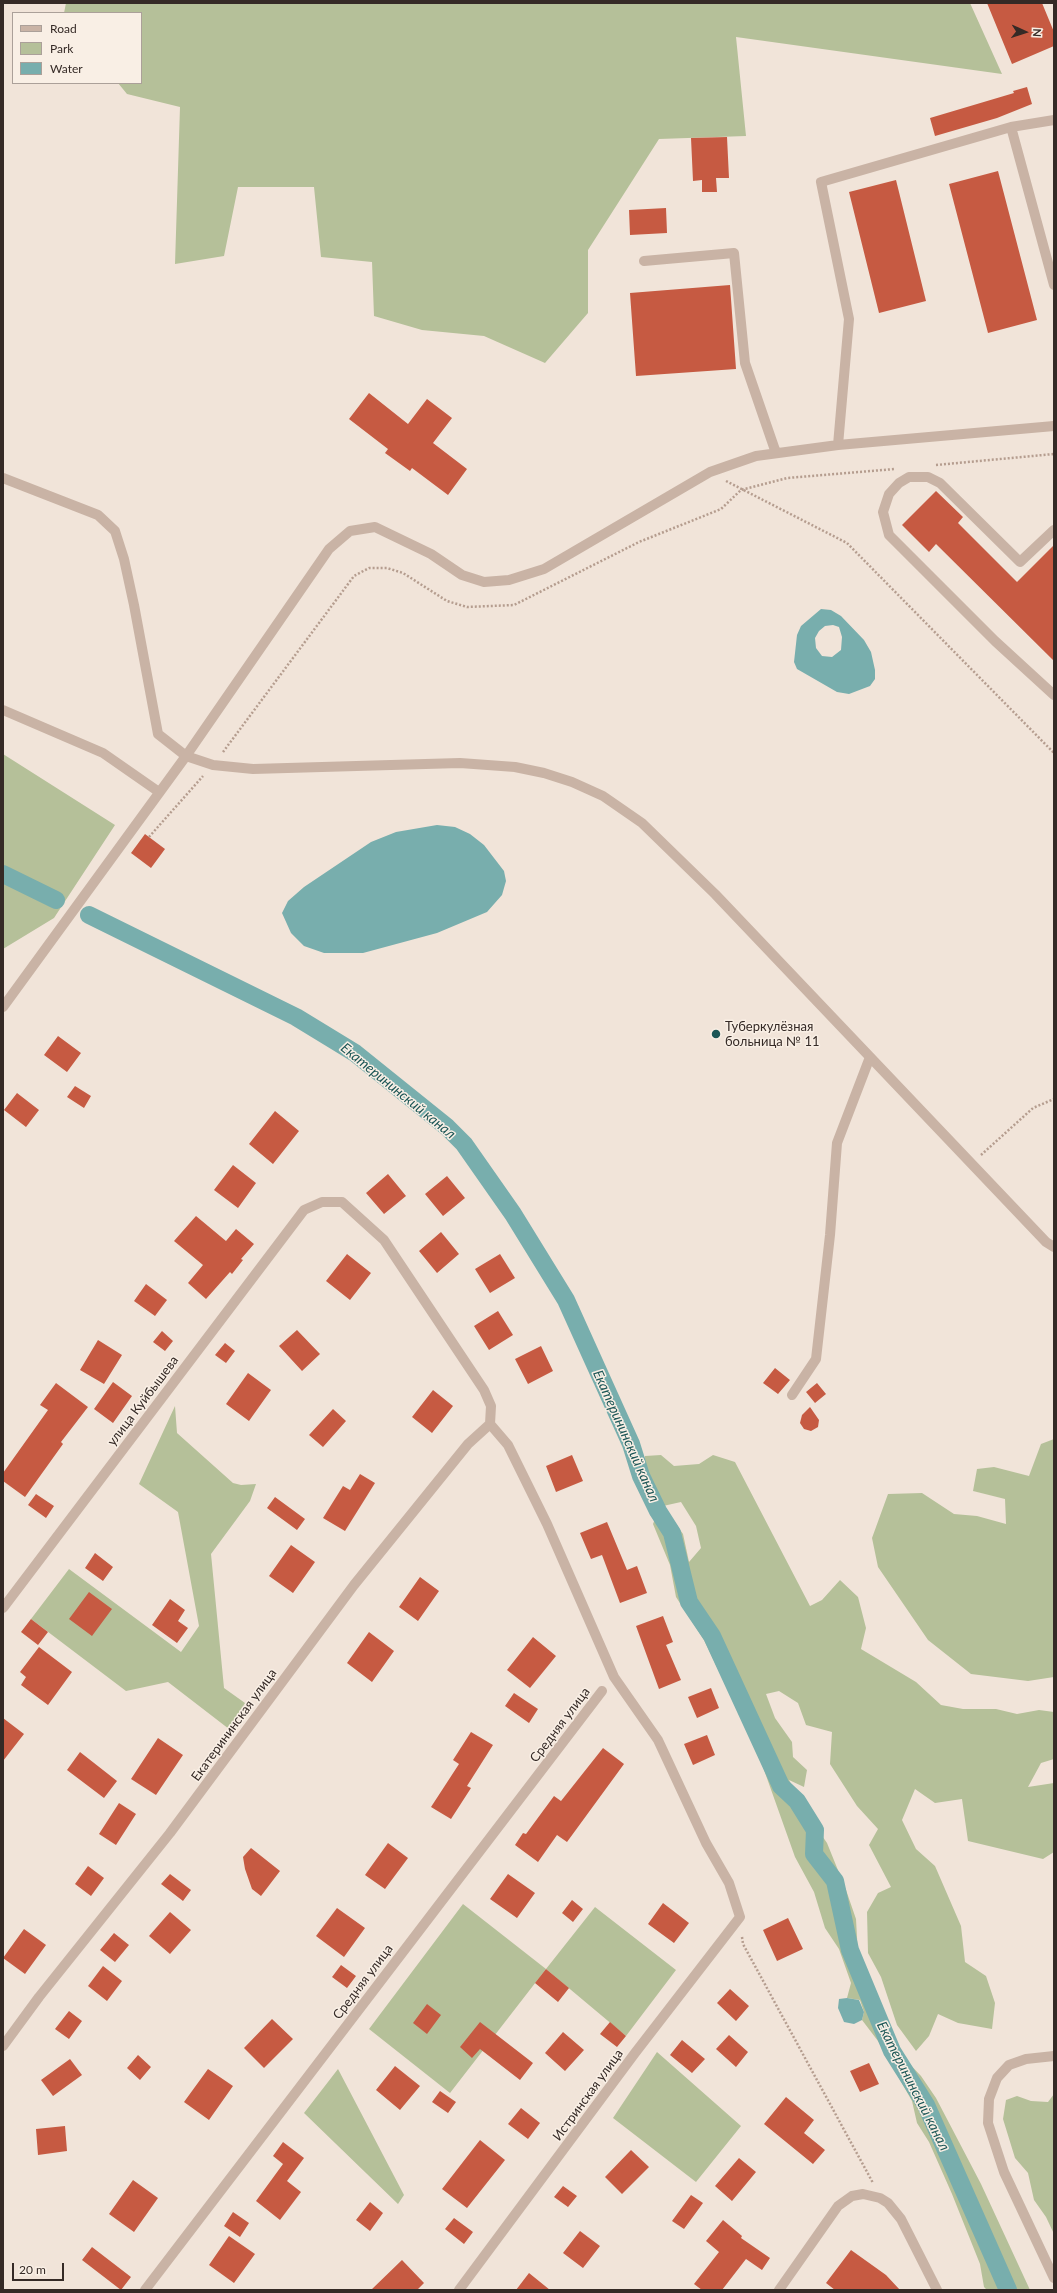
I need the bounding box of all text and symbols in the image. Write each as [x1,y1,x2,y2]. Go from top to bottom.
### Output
legend [12,12,142,84]
north arrow [1005,12,1045,52]
text: Road [50,21,77,36]
text: N [1031,28,1044,37]
text: Park [50,41,73,56]
text: Water [50,61,83,76]
place label: Туберкулёзная больница № 11 [725,1019,820,1050]
marker: Туберкулёзная больница № 11 [710,1028,722,1040]
water label: Екатерининский канал [337,1040,459,1142]
street label: улица Куйбышева [104,1353,182,1449]
water label: Екатерининский канал [589,1367,663,1505]
street label: Екатерининская улица [188,1666,280,1784]
street label: Средняя улица [527,1684,593,1766]
street label: Средняя улица [330,1941,396,2023]
water label: Екатерининский канал [873,2019,953,2153]
street label: Истринская улица [550,2046,626,2144]
scale bar [14,2255,66,2281]
text: 20 m [19,2262,46,2277]

